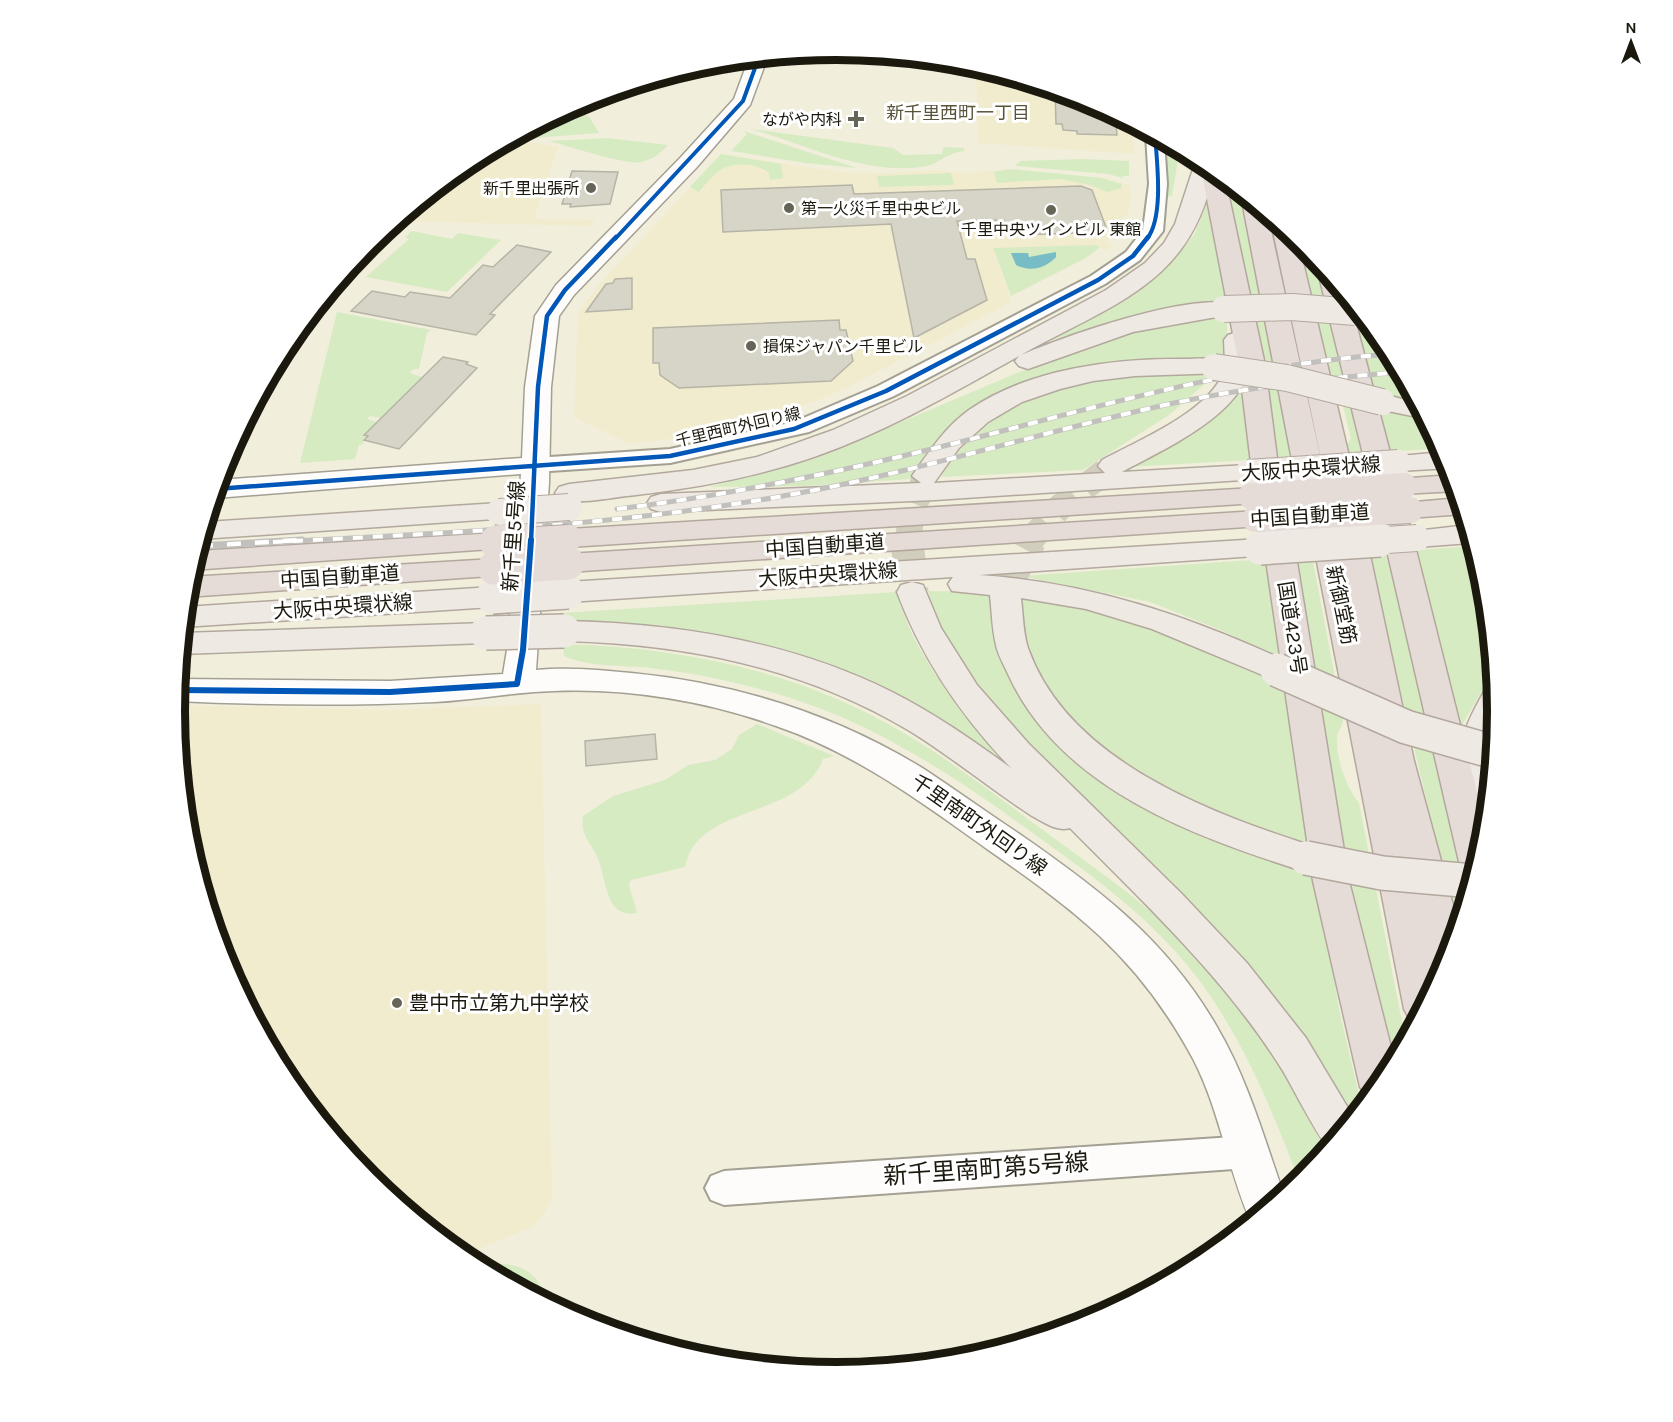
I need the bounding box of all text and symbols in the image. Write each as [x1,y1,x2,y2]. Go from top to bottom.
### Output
north arrow [1601,12,1661,72]
text: N [1625,18,1637,37]
district label: 新千里西町一丁目 [886,102,1030,124]
place label: ながや内科 [762,110,842,129]
marker: ながや内科 [847,110,865,128]
place label: 新千里出張所 [483,179,579,198]
marker: 新千里出張所 [584,181,598,195]
place label: 第一火災千里中央ビル [801,199,961,218]
marker: 第一火災千里中央ビル [782,201,796,215]
marker: 千里中央ツインビル 東館 [1044,203,1058,217]
place label: 千里中央ツインビル 東館 [961,220,1141,239]
place label: 損保ジャパン千里ビル [763,337,923,356]
marker: 損保ジャパン千里ビル [744,339,758,353]
street label: 千里西町外回り線 [673,403,803,451]
street label: 大阪中央環状線 [1240,453,1382,485]
street label: 新千里5号線 [499,480,529,592]
street label: 中国自動車道 [1249,500,1371,532]
street label: 中国自動車道 [764,530,886,562]
street label: 大阪中央環状線 [757,559,899,591]
street label: 中国自動車道 [279,561,401,593]
street label: 新御堂筋 [1321,563,1361,647]
street label: 国道423号 [1273,579,1311,677]
street label: 大阪中央環状線 [272,591,414,623]
street label: 千里南町外回り線 [907,770,1051,880]
place label: 豊中市立第九中学校 [409,992,589,1015]
marker: 豊中市立第九中学校 [390,996,404,1010]
street label: 新千里南町第5号線 [882,1148,1090,1190]

